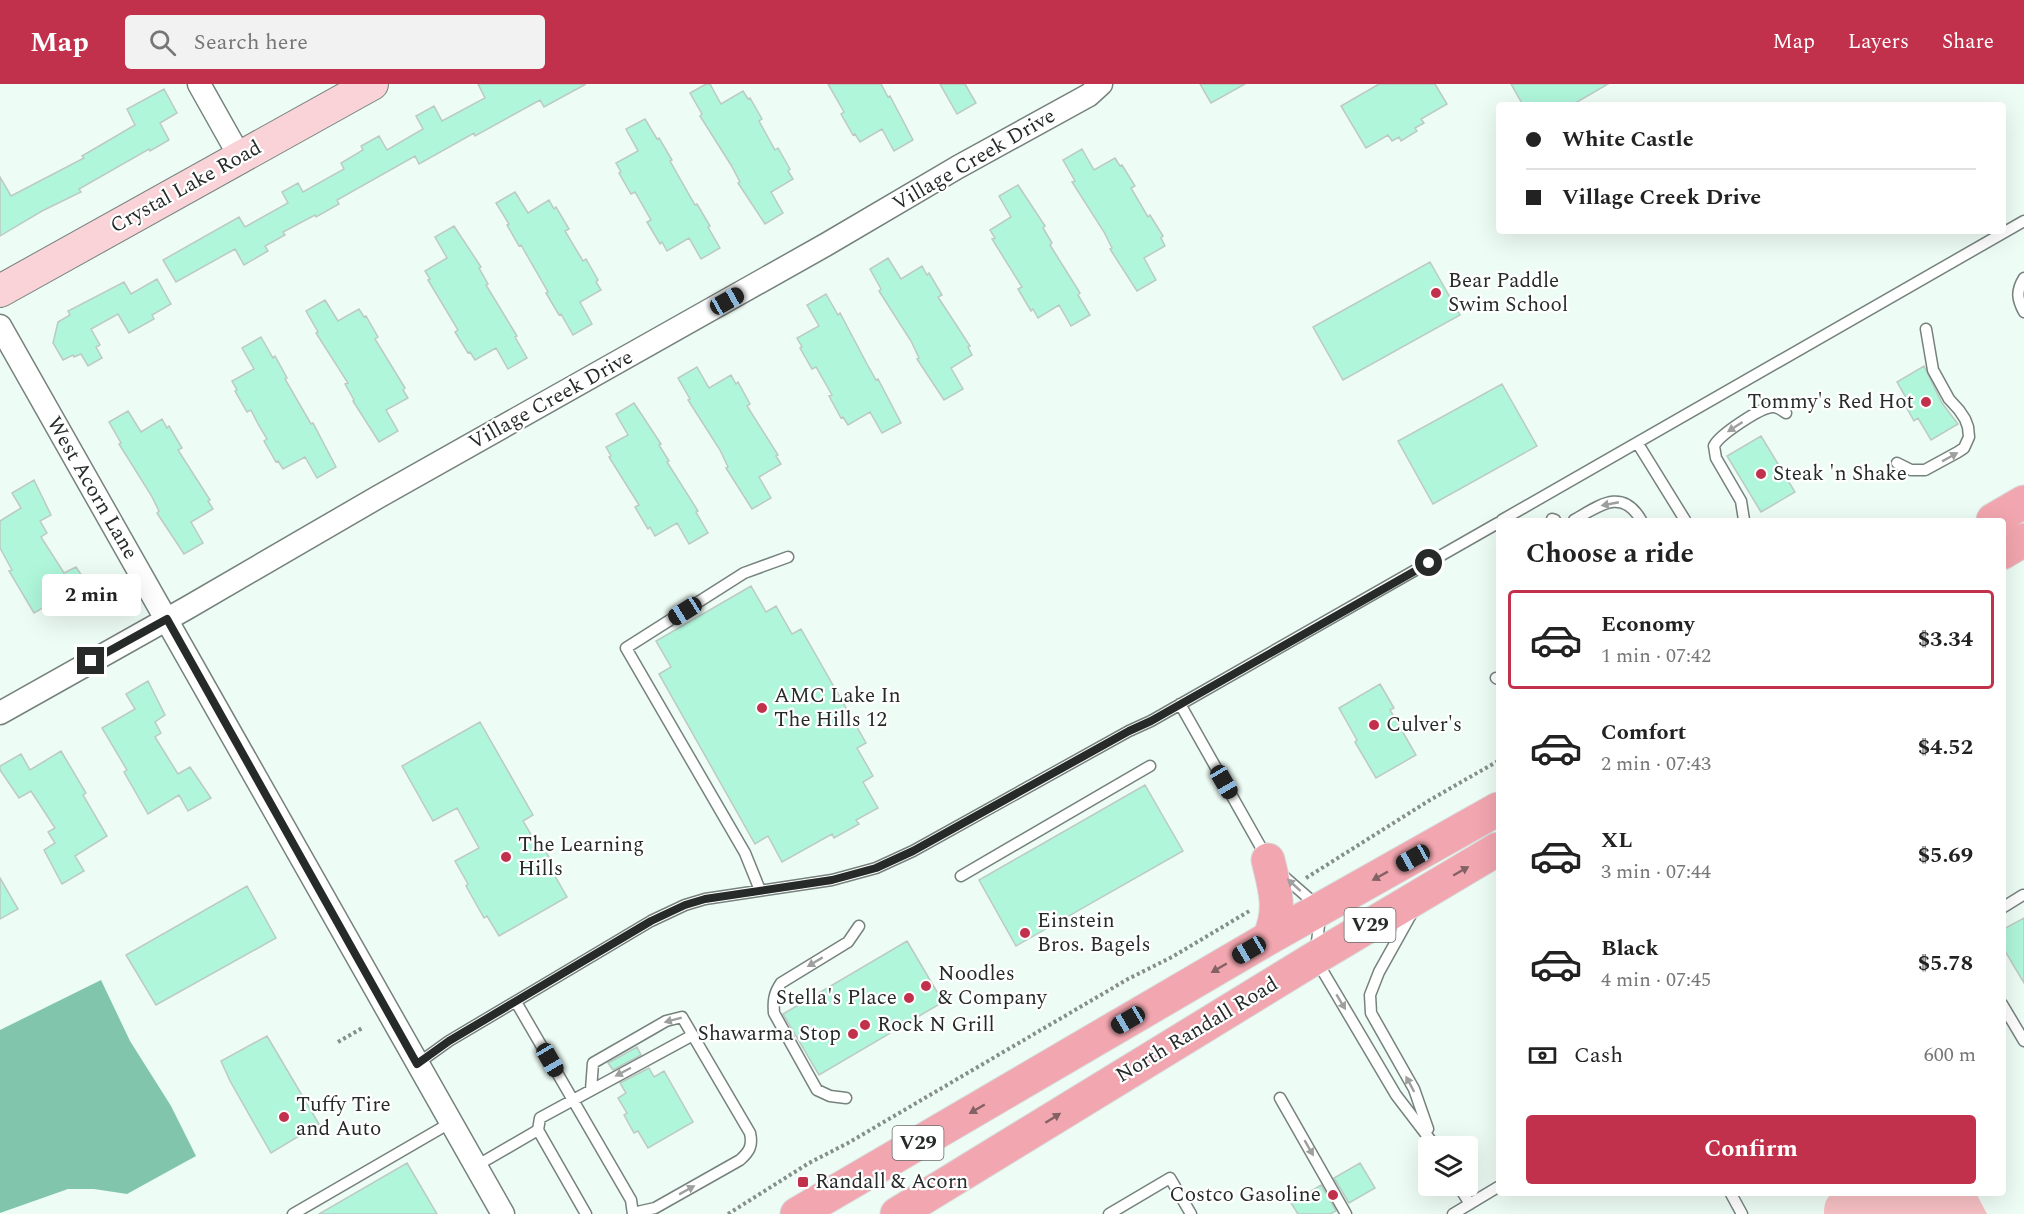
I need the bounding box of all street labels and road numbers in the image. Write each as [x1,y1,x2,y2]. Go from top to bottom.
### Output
street label: Village Creek Drive [886,100,1062,220]
street label: Crystal Lake Road [104,132,268,242]
street label: Village Creek Drive [463,341,639,459]
street label: West Acorn Lane [38,411,146,565]
road number: V29 [1344,908,1396,942]
street label: North Randall Road [1110,969,1284,1091]
road number: V29 [892,1126,944,1160]

